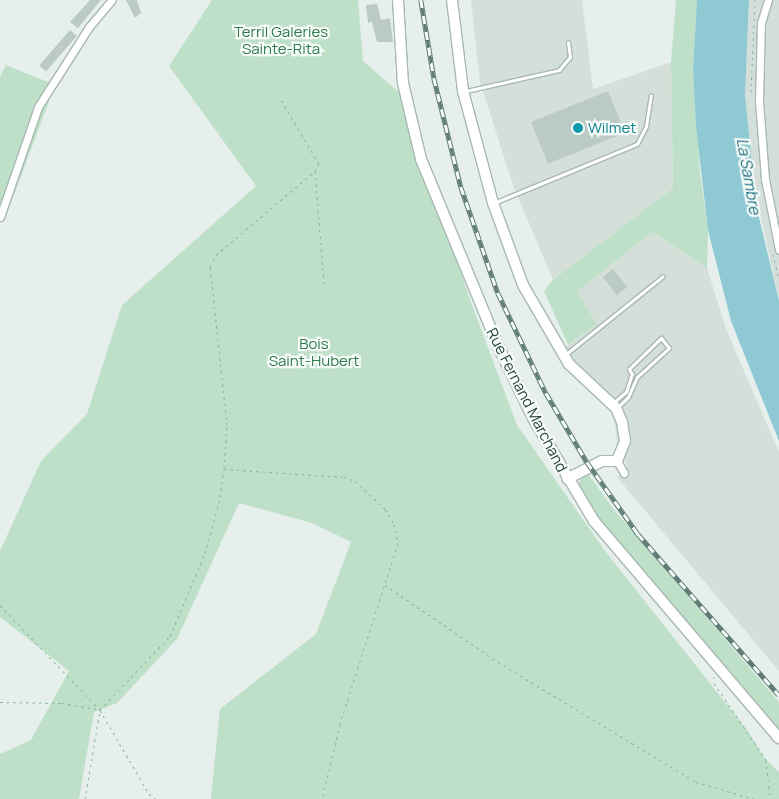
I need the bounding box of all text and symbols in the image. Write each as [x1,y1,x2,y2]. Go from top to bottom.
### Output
park label: Terril Galeries Sainte-Rita [234,22,328,57]
place label: Wilmet [588,119,636,137]
marker: Wilmet [572,122,584,134]
water label: La Sambre [733,136,765,216]
street label: Rue Fernand Marchand [483,325,571,475]
park label: Bois Saint-Hubert [269,334,359,369]

